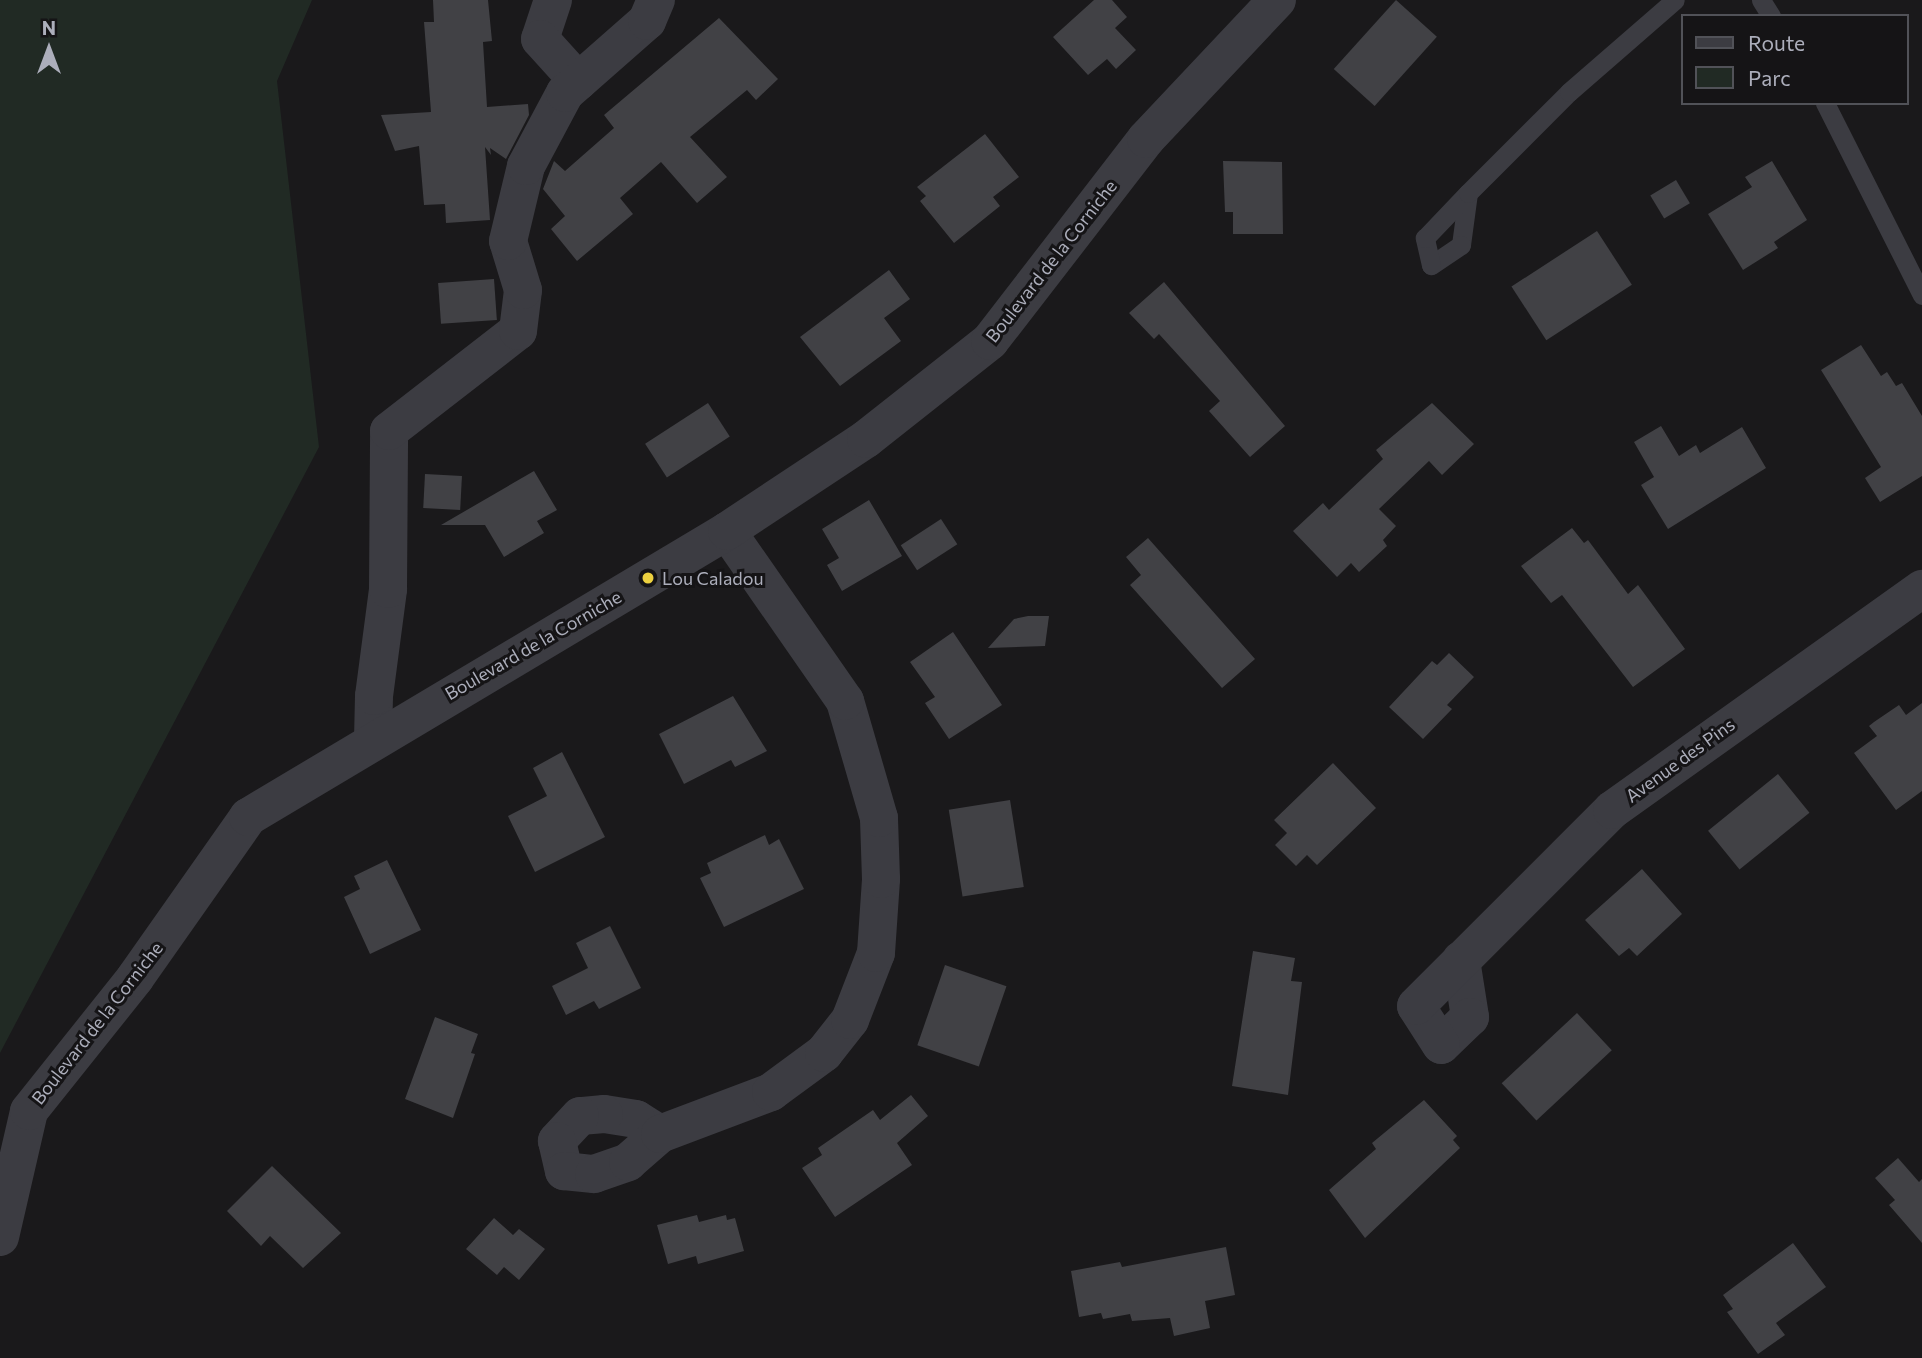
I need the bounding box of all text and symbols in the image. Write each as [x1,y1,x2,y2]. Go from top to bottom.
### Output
north arrow [14,14,84,84]
legend [1680,14,1908,105]
text: N [42,16,56,39]
text: Route [1748,30,1805,55]
text: Parc [1748,65,1791,90]
street label: Boulevard de la Corniche [981,175,1121,347]
place label: Lou Caladou [662,567,763,589]
marker: Lou Caladou [640,570,656,586]
street label: Boulevard de la Corniche [441,586,625,704]
street label: Avenue des Pins [1621,713,1739,807]
street label: Boulevard de la Corniche [27,937,167,1109]

